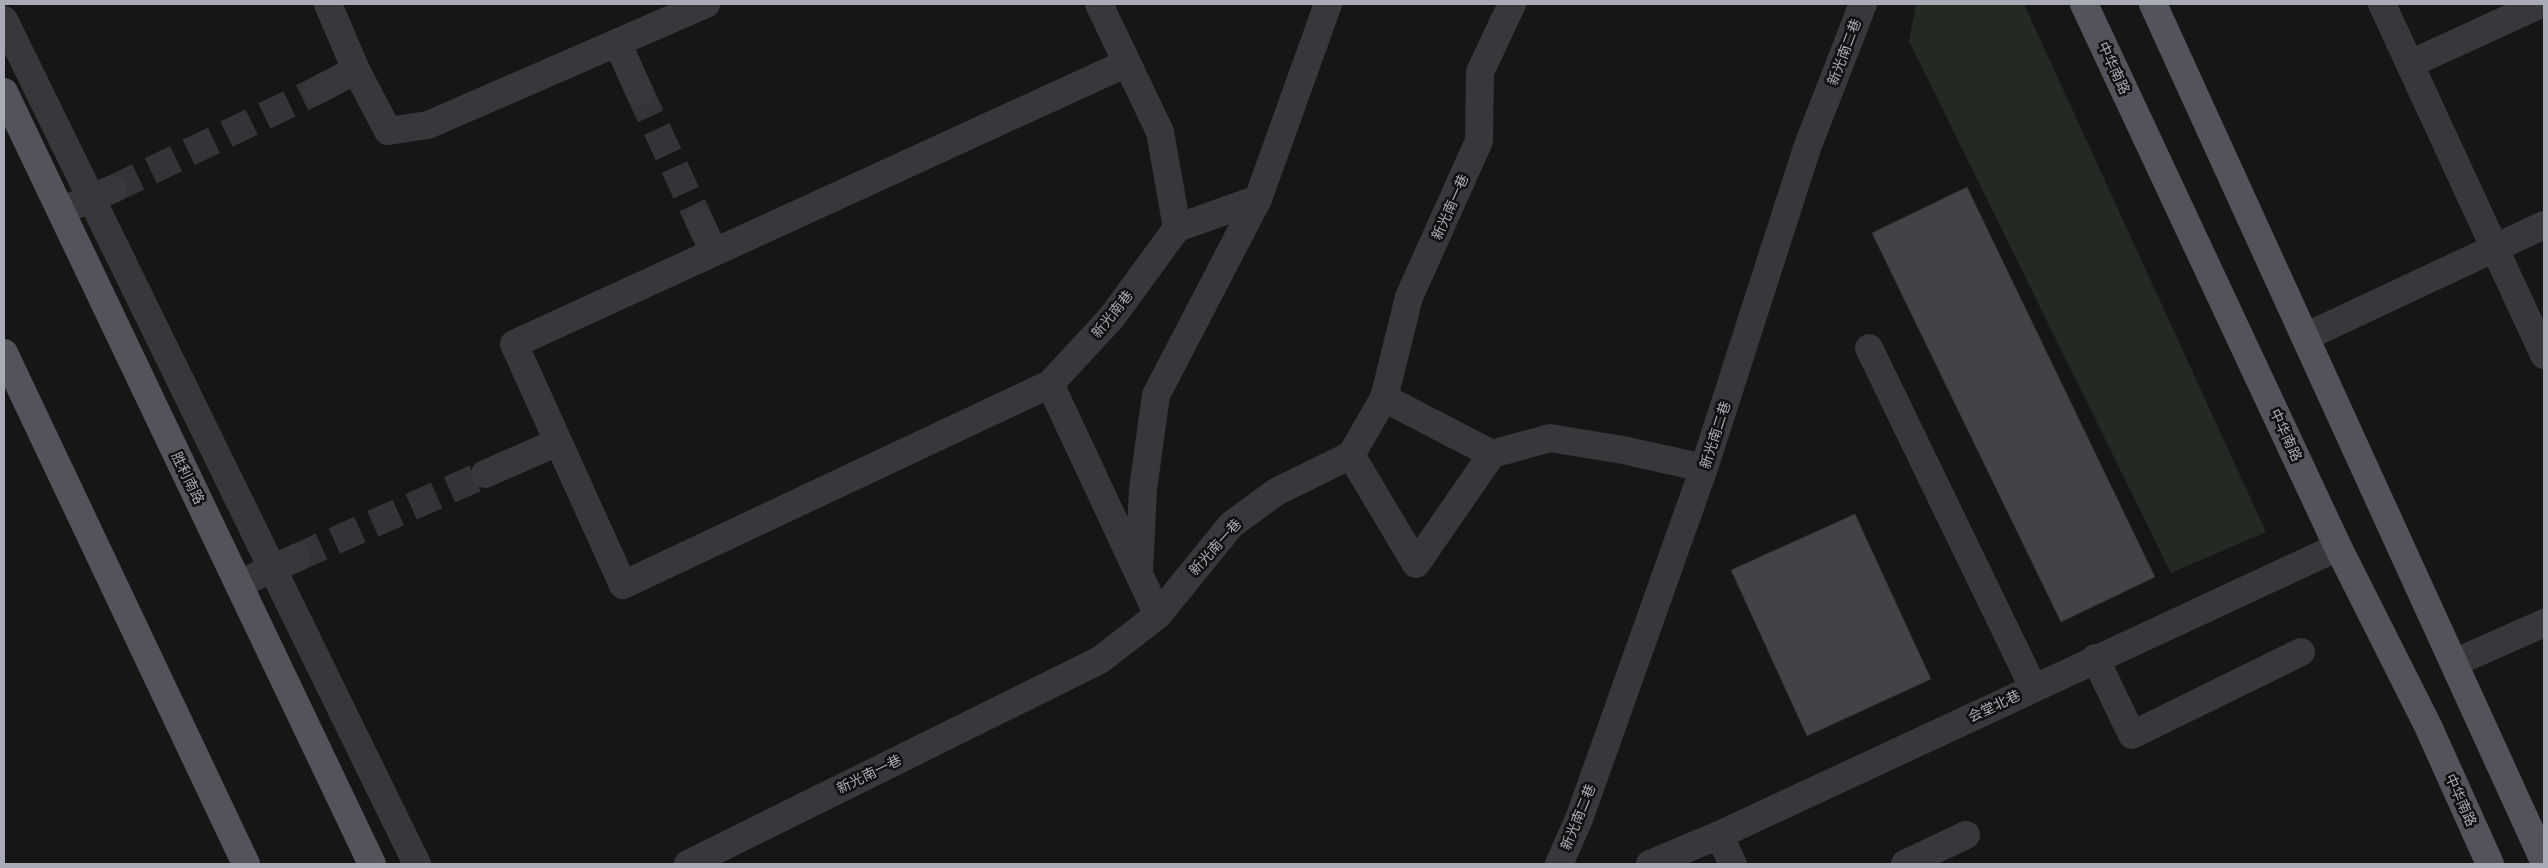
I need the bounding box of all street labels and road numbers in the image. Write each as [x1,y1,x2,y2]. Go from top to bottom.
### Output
street label: 新光南二巷 [1822,16,1866,88]
street label: 中华南路 [2093,38,2135,98]
street label: 新光南一巷 [1427,171,1473,243]
street label: 新光南巷 [1087,286,1137,342]
street label: 新光南二巷 [1695,399,1735,471]
street label: 中华南路 [2265,405,2307,465]
street label: 胜利南路 [167,448,209,508]
street label: 新光南一巷 [1184,514,1246,580]
street label: 会堂北巷 [1964,685,2024,727]
street label: 新光南一巷 [833,750,905,798]
street label: 中华南路 [2440,770,2482,830]
street label: 新光南二巷 [1556,781,1600,853]

